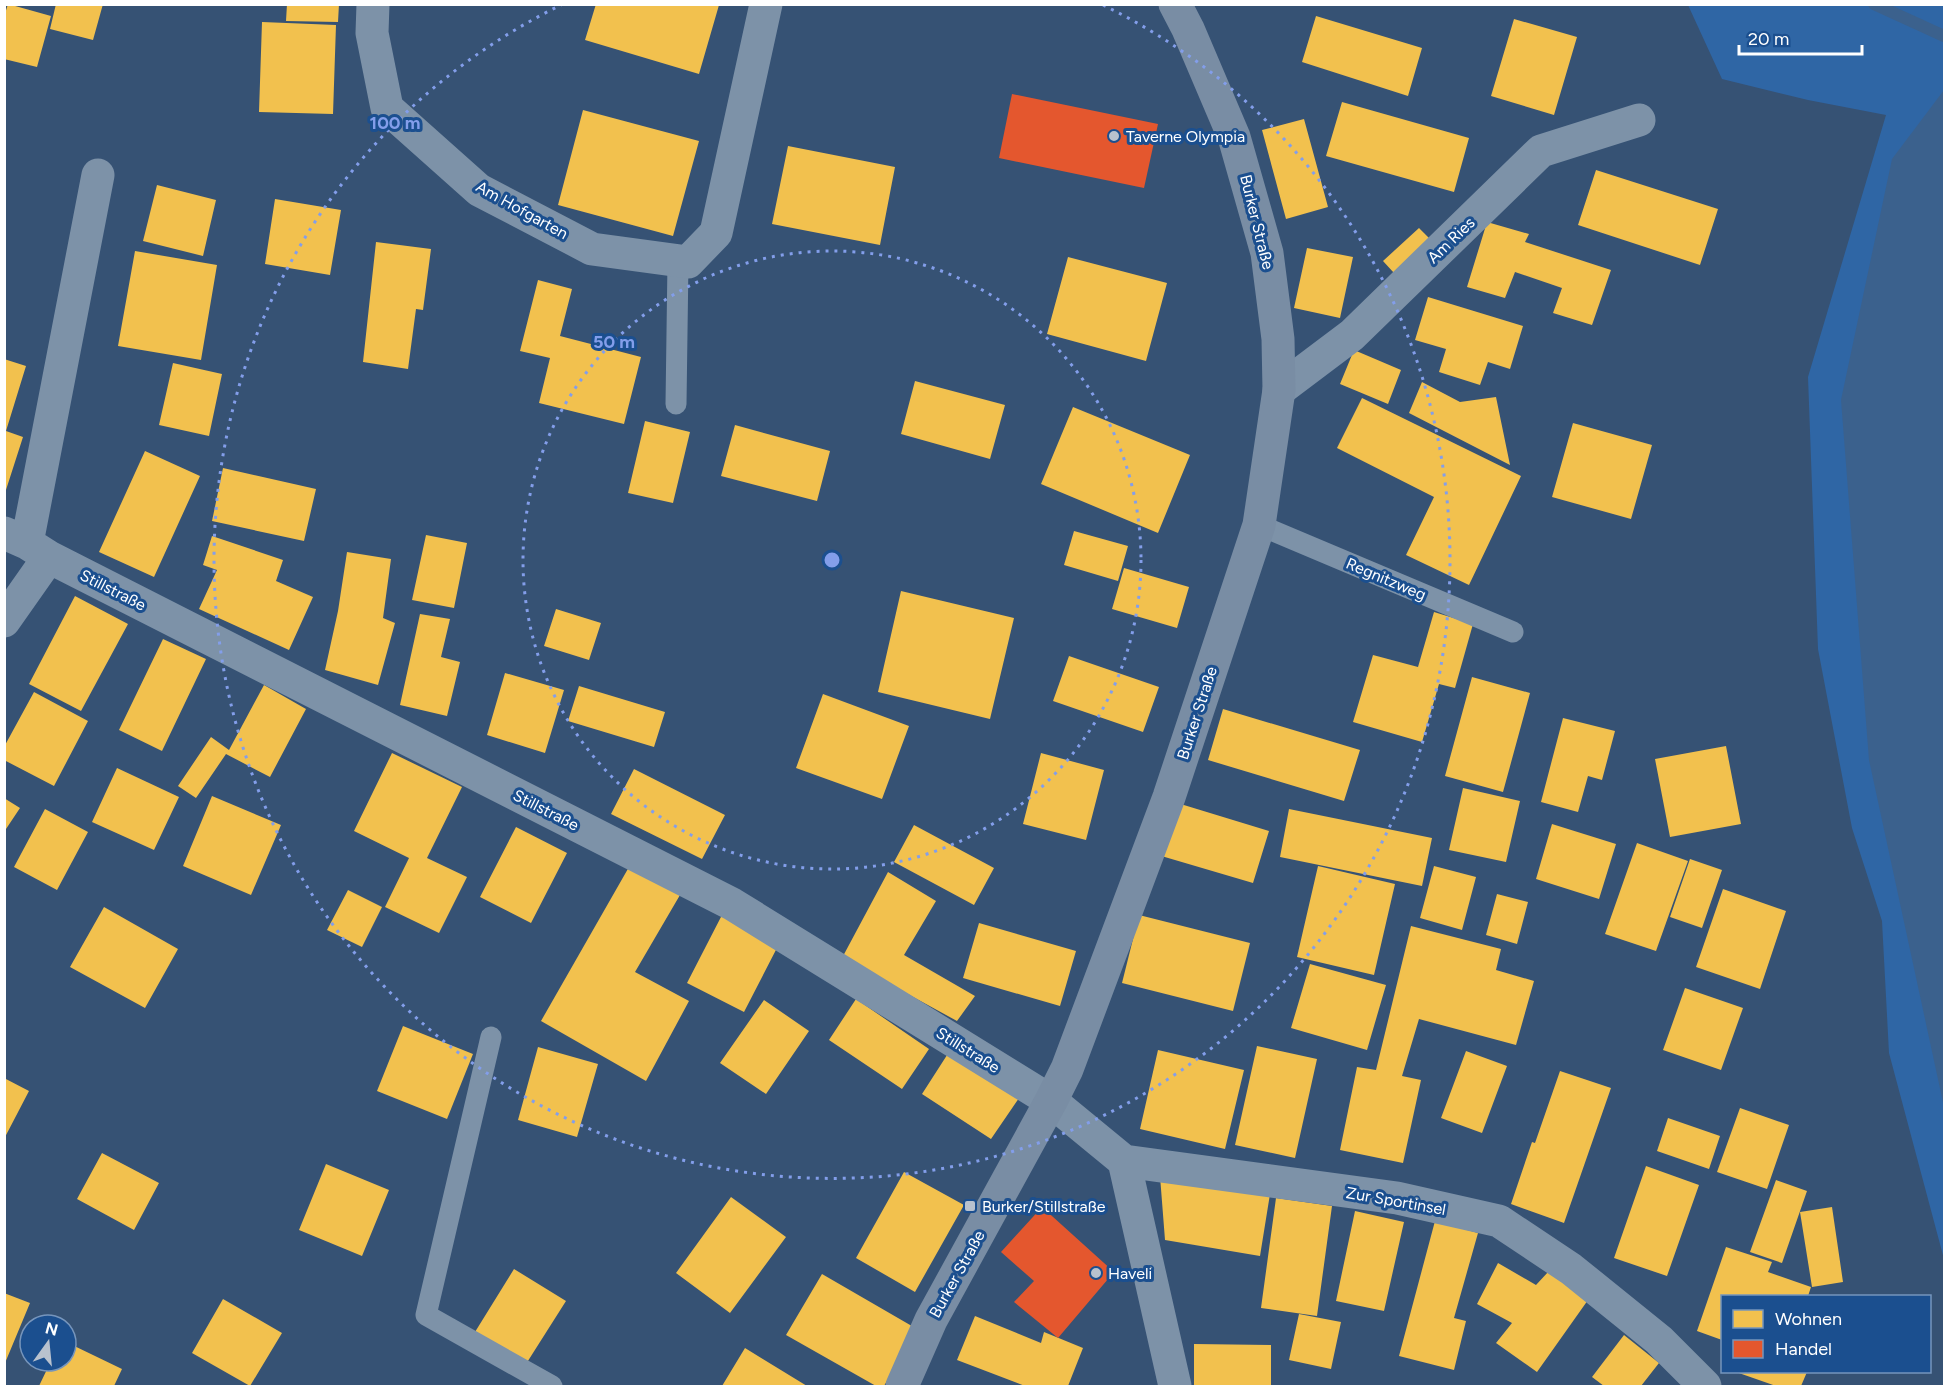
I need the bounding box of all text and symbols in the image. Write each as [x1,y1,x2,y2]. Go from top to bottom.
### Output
scale bar [1739,18,1862,56]
text: 20 m [1748,28,1789,50]
text: 100 m [370,112,420,134]
place label: Taverne Olympia [1126,127,1245,146]
marker: Taverne Olympia [1107,129,1121,143]
street label: Burker Straße [1236,173,1278,272]
street label: Am Hofgarten [473,177,571,243]
street label: Am Ries [1423,213,1479,267]
text: 50 m [593,331,635,353]
centre of rings [822,550,842,570]
street label: Regnitzweg [1343,554,1429,604]
street label: Stillstraße [77,565,149,615]
street label: Burker Straße [1173,664,1221,762]
street label: Stillstraße [510,785,582,835]
street label: Stillstraße [933,1023,1004,1077]
street label: Zur Sportinsel [1345,1183,1447,1219]
place label: Burker/Stillstraße [982,1197,1106,1216]
marker: Burker/Stillstraße [963,1199,977,1213]
street label: Burker Straße [925,1227,989,1321]
place label: Haveli [1108,1264,1152,1283]
marker: Haveli [1089,1266,1103,1280]
legend [1721,1295,1931,1373]
text: Wohnen [1775,1308,1842,1330]
north arrow [18,1313,78,1373]
text: N [43,1318,60,1340]
text: Handel [1775,1338,1832,1360]

